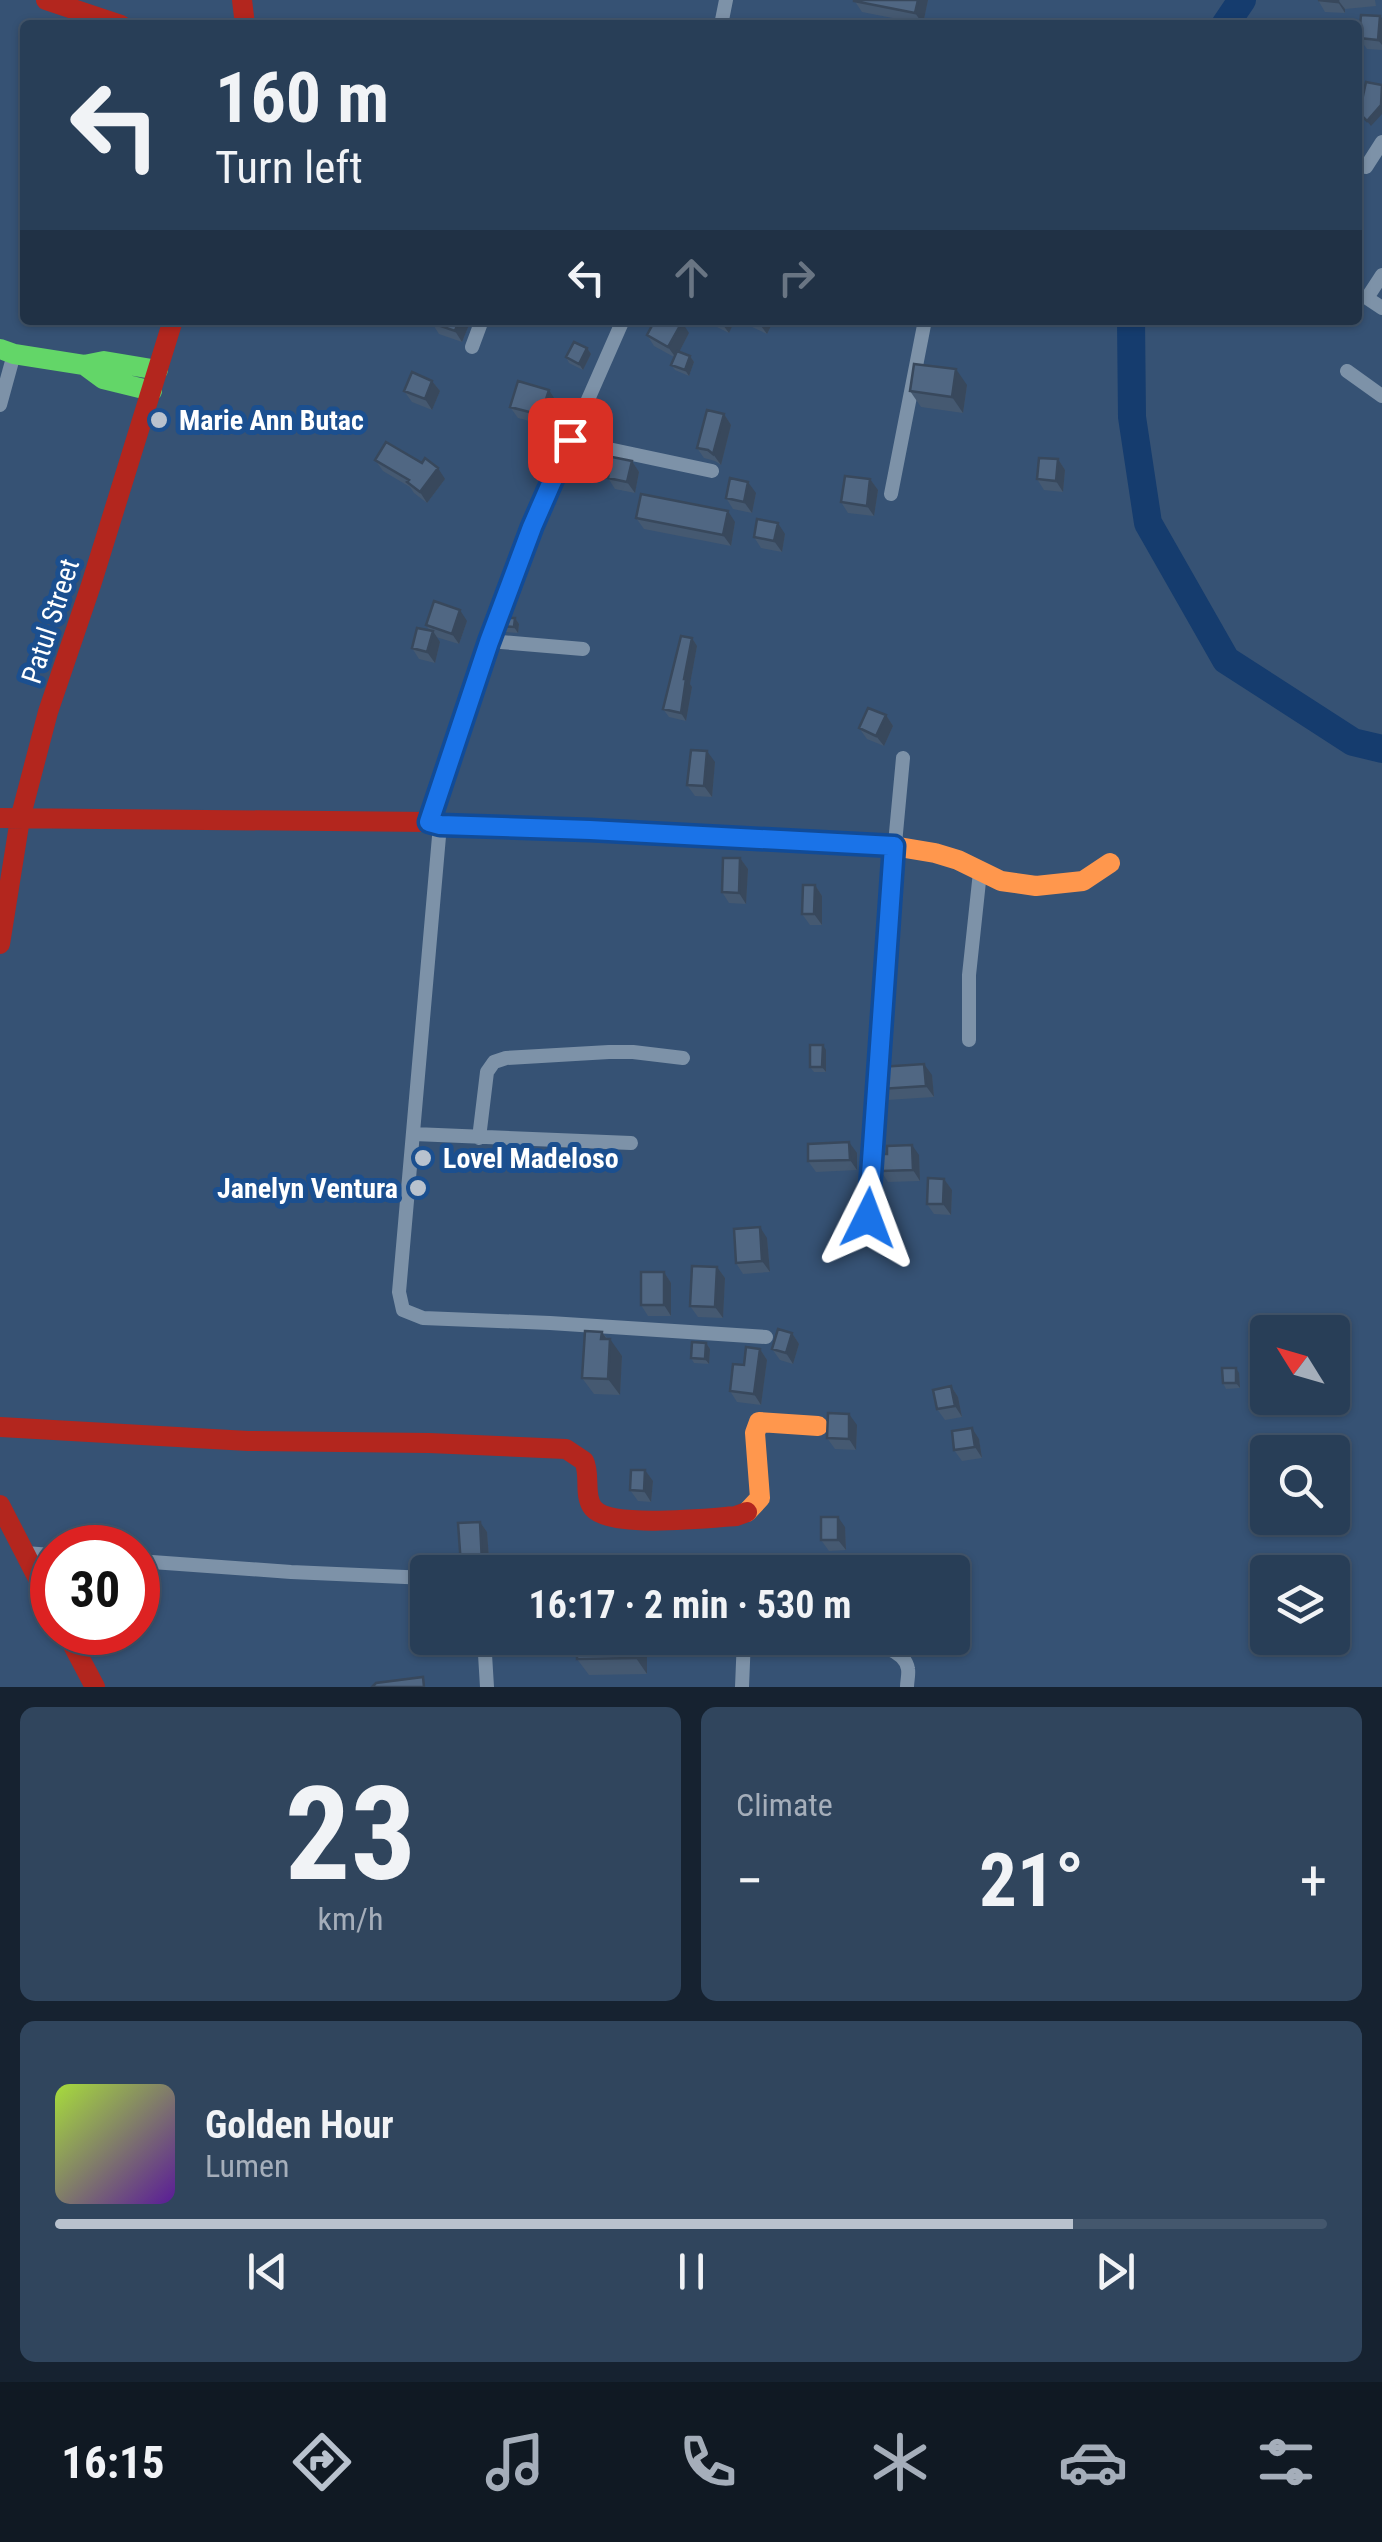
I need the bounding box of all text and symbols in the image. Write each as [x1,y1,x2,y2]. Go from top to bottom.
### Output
text: 160 m [215,57,389,139]
icon: left [50,60,180,190]
text: Turn left [215,141,363,194]
icon: left [559,250,614,305]
icon: ahead [664,250,719,305]
icon: right [769,250,824,305]
pin [528,398,613,483]
place label: Marie Ann Butac [179,404,364,437]
marker: Marie Ann Butac [148,409,170,431]
icon: arrive [543,413,598,468]
street label: Patul Street [15,555,86,688]
place label: Lovel Madeloso [443,1142,619,1175]
marker: Lovel Madeloso [412,1147,434,1169]
position arrow [816,1166,920,1270]
place label: Janelyn Ventura [217,1172,398,1205]
marker: Janelyn Ventura [407,1177,429,1199]
north arrow [1250,1315,1350,1415]
map controls [1250,1315,1350,1655]
button: search [1250,1435,1350,1535]
speed limit sign: 30 [30,1525,160,1655]
button: layers [1250,1555,1350,1655]
text: 16:17 · 2 min · 530 m [529,1583,851,1627]
text: 23 [285,1758,416,1911]
text: Climate [736,1786,833,1824]
text: 21° [979,1836,1084,1924]
text: − [736,1849,764,1913]
text: + [1300,1849,1327,1913]
text: km/h [318,1900,383,1938]
text: Golden Hour [205,2103,394,2147]
text: Lumen [205,2147,290,2185]
icon: previous [240,2244,295,2299]
icon: pause [664,2244,719,2299]
icon: next [1088,2244,1143,2299]
icon: directions [287,2427,357,2497]
icon: music [480,2427,550,2497]
icon: phone [673,2427,743,2497]
icon: climate [865,2427,935,2497]
icon: car [1058,2427,1128,2497]
icon: filters [1251,2427,1321,2497]
text: 16:15 [61,2436,165,2489]

